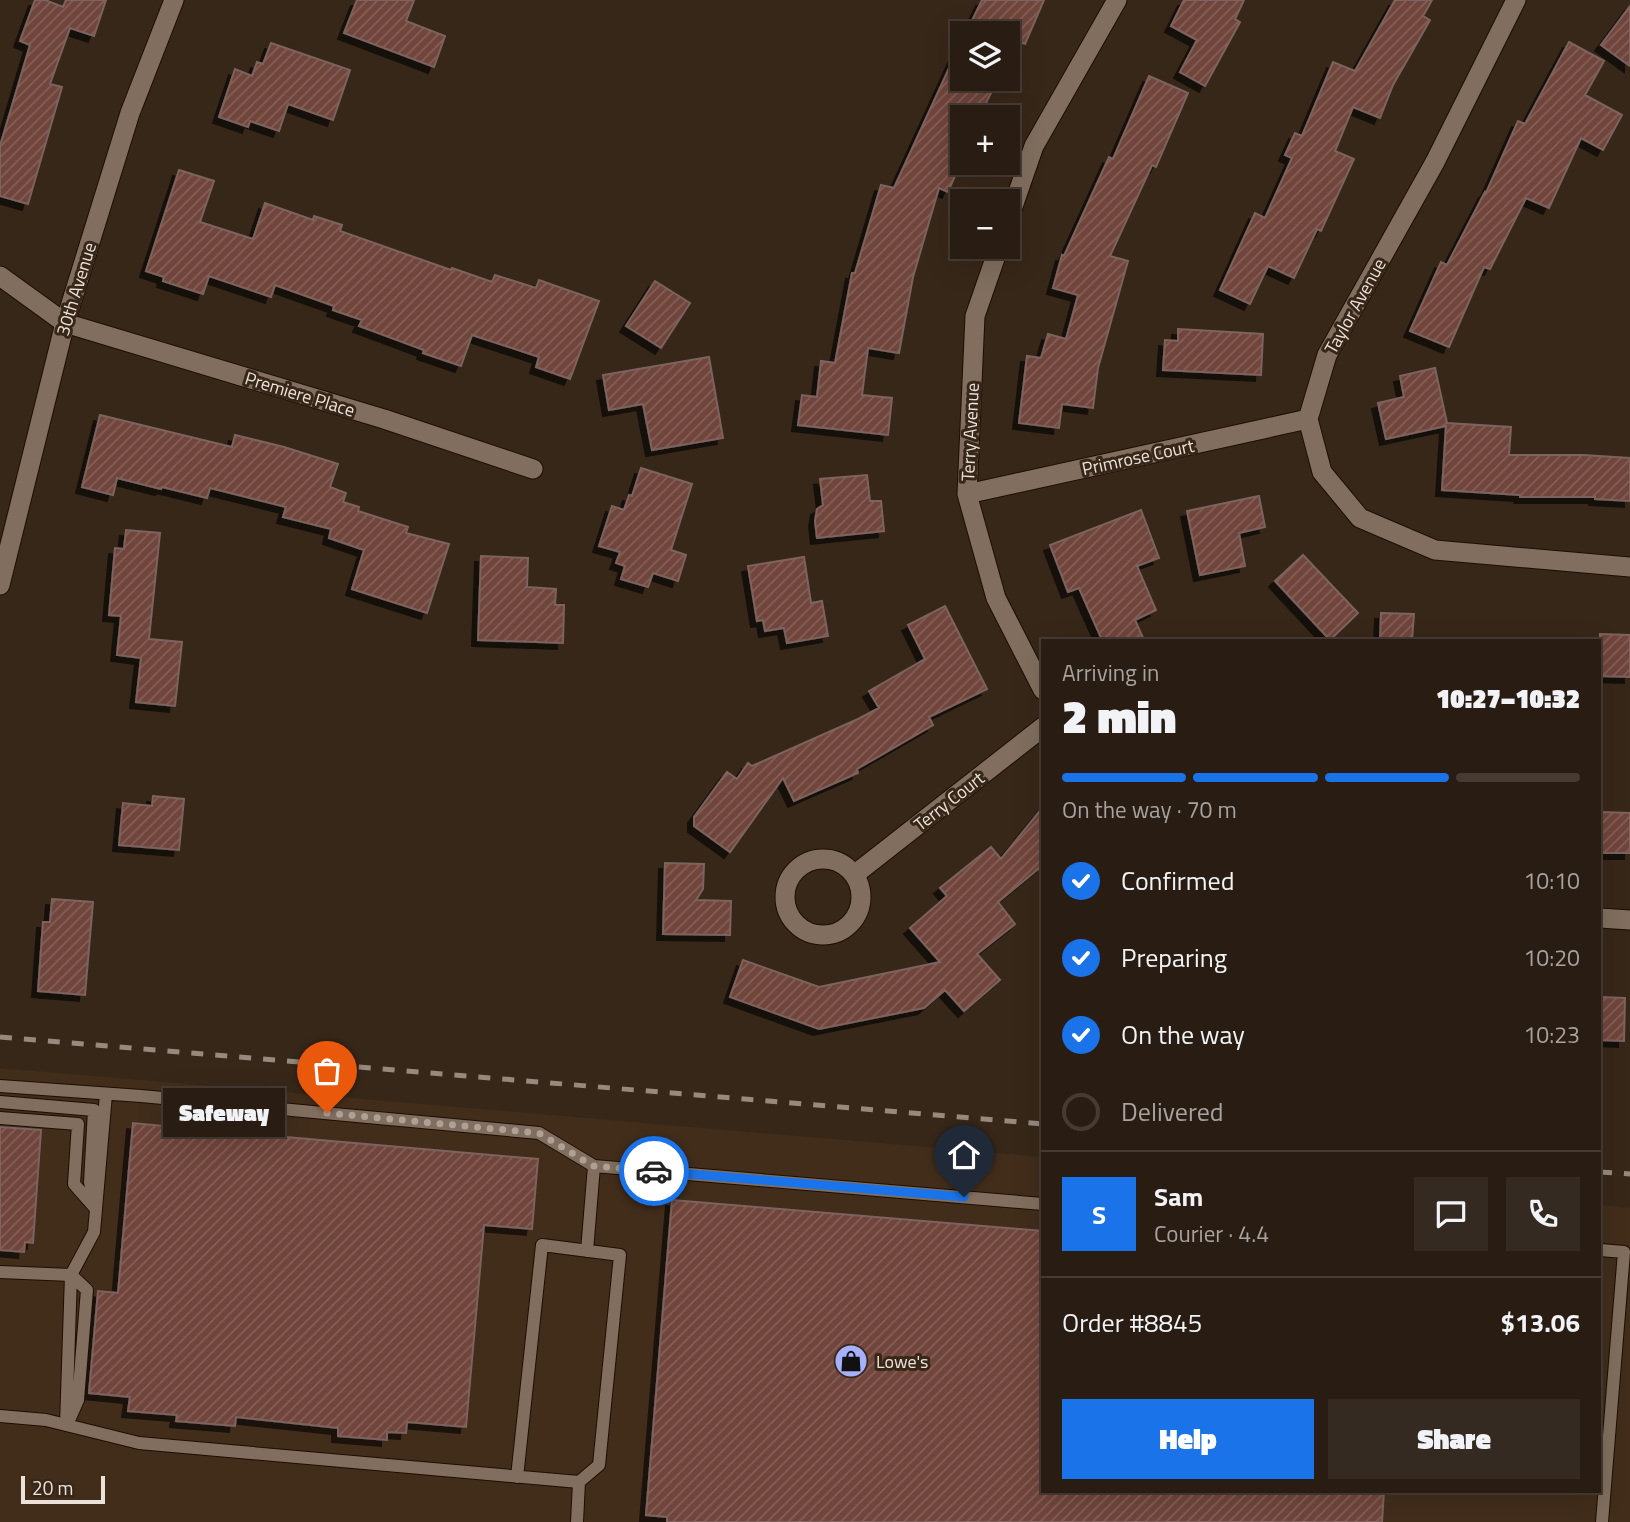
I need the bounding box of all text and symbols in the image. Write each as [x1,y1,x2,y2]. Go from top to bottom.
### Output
map controls [950,21,1020,259]
button: layers [950,21,1020,91]
button: + [950,105,1020,175]
button: − [950,189,1020,259]
street label: 30th Avenue [49,239,103,339]
street label: Taylor Avenue [1318,253,1392,359]
street label: Premiere Place [242,364,358,424]
street label: Terry Avenue [954,382,986,482]
street label: Primrose Court [1079,432,1197,482]
text: Arriving in [1062,655,1159,690]
text: 10:27–10:32 [1436,679,1580,718]
text: 2 min [1062,681,1176,751]
street label: Terry Court [908,764,991,837]
text: On the way · 70 m [1062,792,1237,827]
text: Confirmed [1121,861,1235,900]
icon: check [1062,862,1100,900]
text: 10:10 [1523,863,1580,898]
text: Preparing [1121,938,1227,977]
icon: check [1062,939,1100,977]
text: 10:20 [1523,940,1580,975]
text: On the way [1121,1015,1245,1054]
icon: check [1062,1016,1100,1054]
text: 10:23 [1523,1017,1580,1052]
pin [297,1041,357,1113]
icon: bag [308,1052,346,1090]
callout: Safeway [162,1088,285,1138]
text: Delivered [1121,1092,1224,1131]
text: Safeway [179,1095,269,1130]
pin [934,1125,994,1197]
courier [619,1136,689,1206]
icon: home [945,1136,983,1174]
icon: car [635,1152,673,1190]
text: Sam [1154,1177,1203,1216]
button: chat [1414,1177,1488,1251]
button: phone [1506,1177,1580,1251]
text: S [1092,1195,1106,1234]
text: Courier · 4.4 [1154,1216,1269,1251]
text: Order #8845 [1062,1303,1202,1342]
text: $13.06 [1501,1303,1580,1342]
shop icon: Lowe's [832,1342,870,1380]
place label: Lowe's [876,1348,928,1375]
button: Help [1062,1399,1314,1479]
button: Share [1328,1399,1580,1479]
scale bar [21,1473,105,1505]
text: 20 m [32,1473,73,1502]

